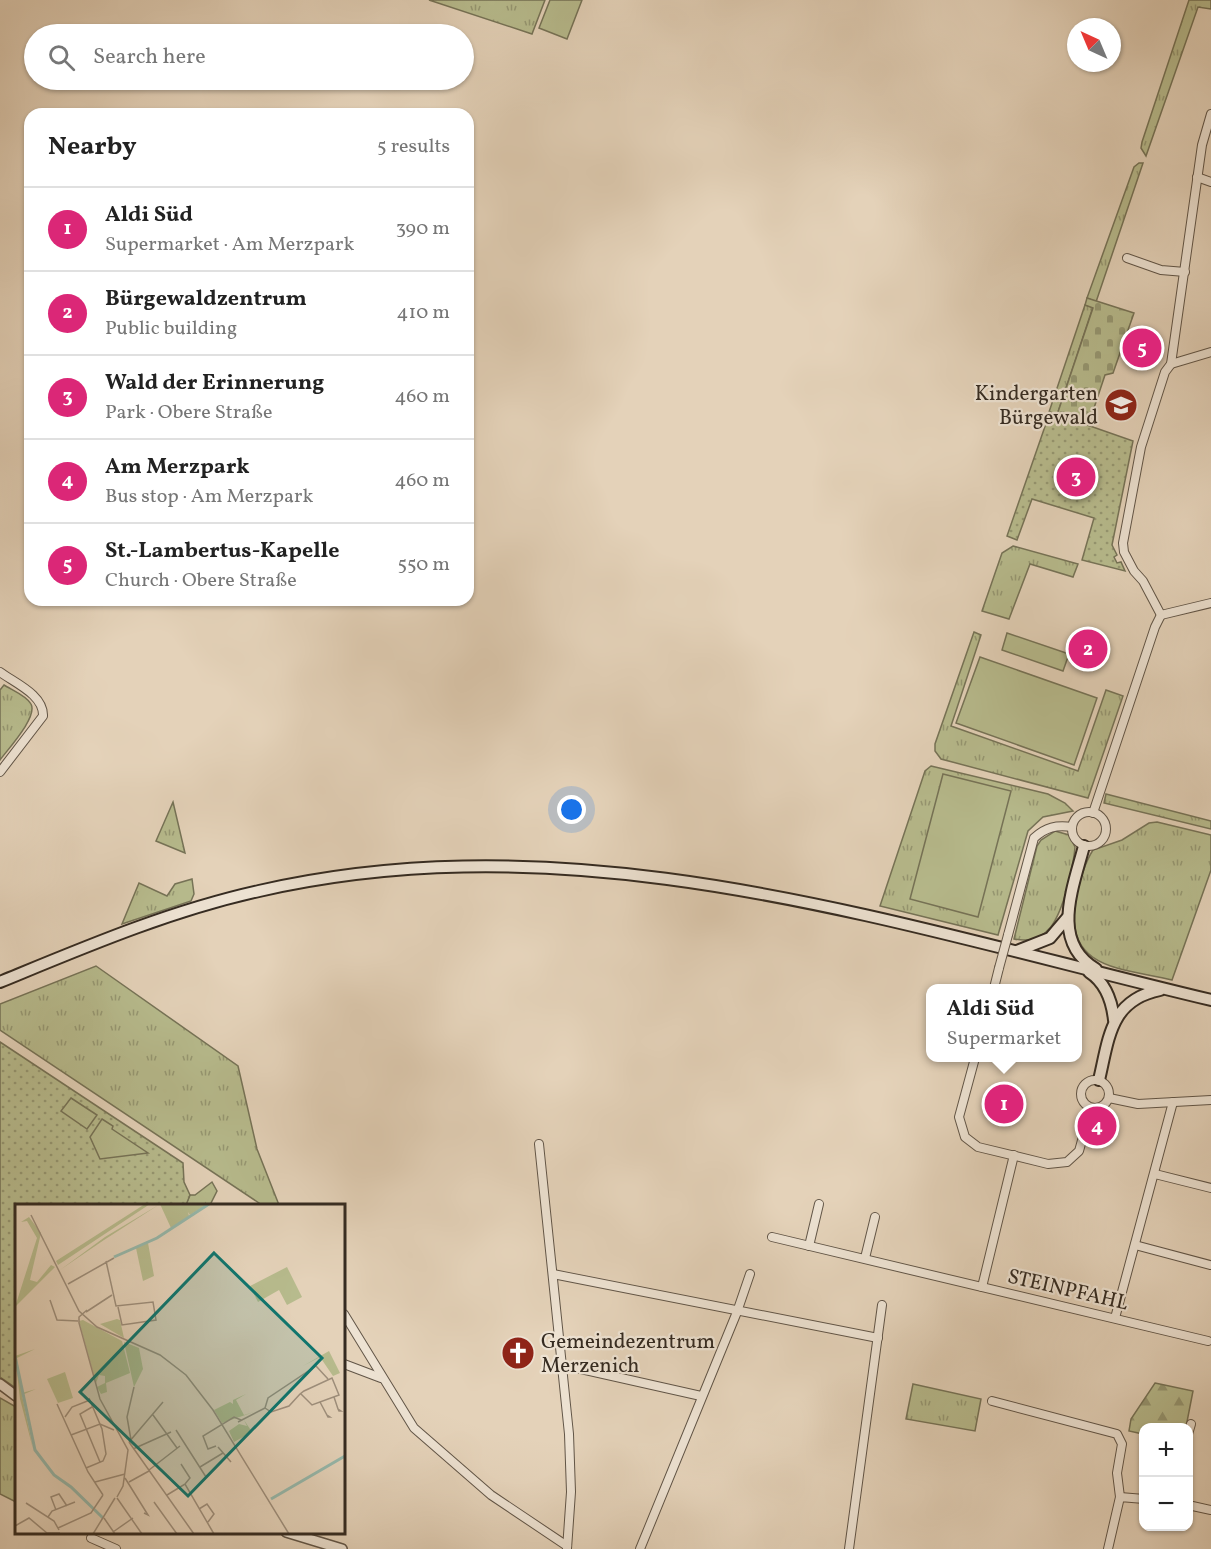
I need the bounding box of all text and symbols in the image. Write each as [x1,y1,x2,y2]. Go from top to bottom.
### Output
north arrow [1067,18,1121,72]
search box [24,24,474,90]
icon: search [45,41,78,74]
text: Search here [93,42,206,73]
text: Nearby [48,129,137,165]
text: 5 results [377,133,450,161]
text: Aldi Süd [105,200,193,231]
text: 1 [63,215,72,243]
text: 390 m [396,215,450,243]
text: Supermarket · Am Merzpark [105,231,354,259]
text: Bürgewaldzentrum [105,284,307,315]
text: 2 [62,299,73,327]
text: 410 m [397,299,450,327]
text: Public building [105,315,237,343]
pin: 5 [1122,326,1162,370]
text: Wald der Erinnerung [105,368,324,399]
place label: Kindergarten Bürgewald [975,380,1098,433]
text: 3 [62,383,73,411]
text: 460 m [394,383,450,411]
school or university icon: Kindergarten Bürgewald [1103,387,1139,423]
text: Park · Obere Straße [105,399,273,427]
text: Am Merzpark [105,452,250,483]
pin: 3 [1056,454,1096,500]
text: 4 [61,467,74,495]
text: 460 m [394,467,450,495]
text: Bus stop · Am Merzpark [105,483,313,511]
text: St.-Lambertus-Kapelle [105,536,339,567]
text: 5 [63,551,72,579]
text: 550 m [397,551,450,579]
text: Church · Obere Straße [105,567,297,595]
pin: 2 [1068,626,1108,672]
your location [557,795,586,824]
popup [926,984,1082,1062]
text: Aldi Süd [947,994,1034,1025]
text: Supermarket [947,1025,1061,1053]
pin: 1 [984,1082,1024,1126]
pin: 4 [1078,1104,1116,1148]
inset map [15,1204,345,1534]
street label: STEINPFAHL [1004,1262,1131,1319]
place label: Gemeindezentrum Merzenich [541,1328,715,1381]
church icon: Gemeindezentrum Merzenich [500,1335,536,1371]
map controls [1139,1423,1193,1531]
button: + [1139,1423,1193,1477]
button: − [1139,1477,1193,1531]

